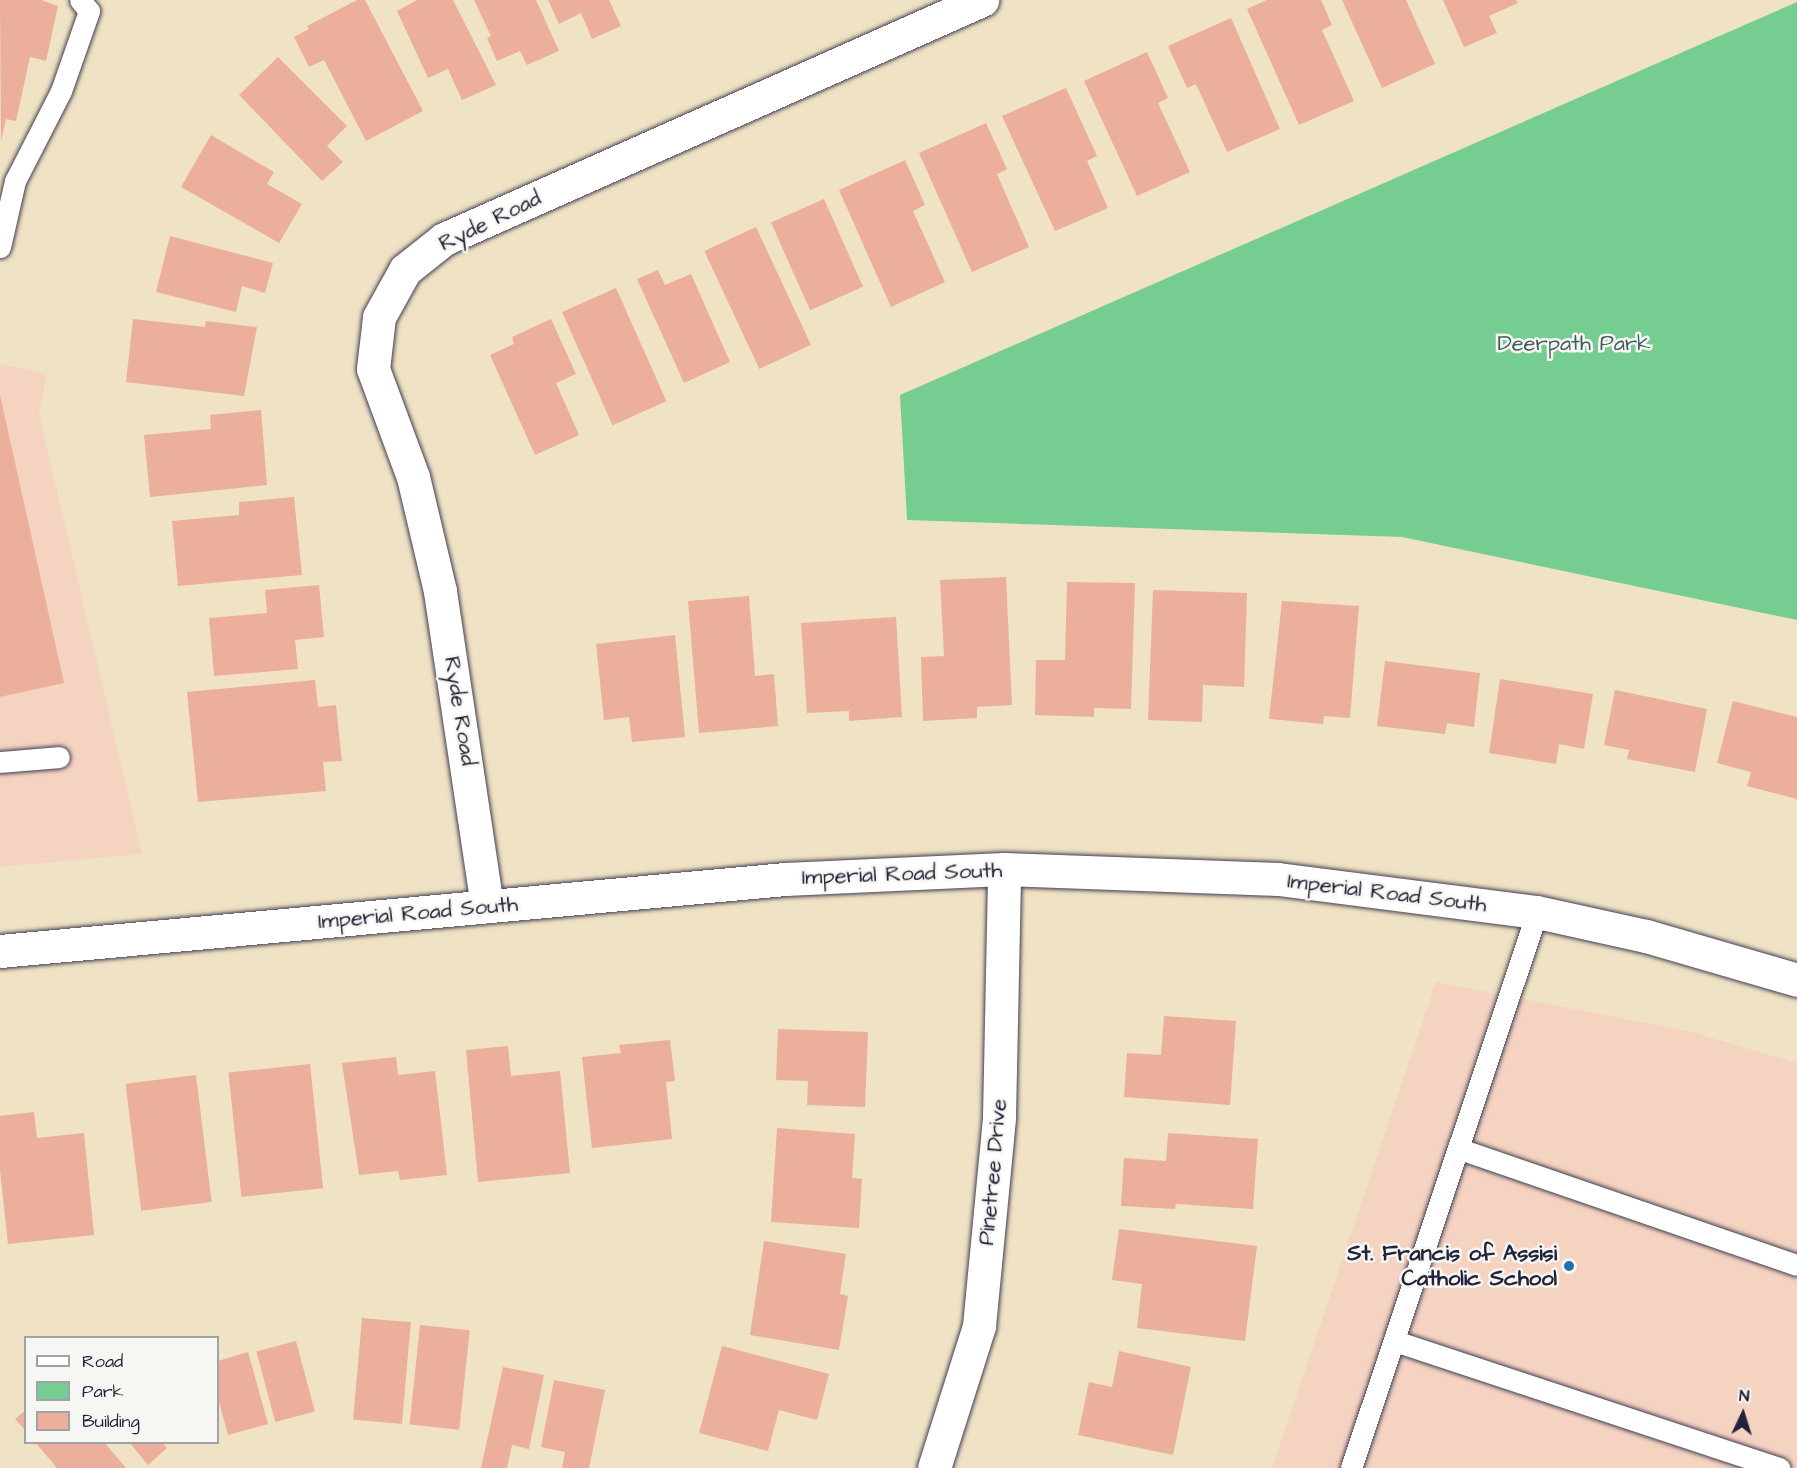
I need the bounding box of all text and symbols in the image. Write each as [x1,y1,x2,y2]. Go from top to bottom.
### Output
street label: Ryde Road [435,185,545,257]
park label: Deerpath Park [1497,331,1651,357]
street label: Ryde Road [438,654,482,768]
street label: Imperial Road South [801,857,1003,891]
street label: Imperial Road South [1286,868,1488,918]
street label: Imperial Road South [317,891,519,935]
street label: Pinetree Drive [973,1098,1013,1246]
place label: St. Francis of Assisi Catholic School [1347,1240,1557,1292]
marker: St. Francis of Assisi Catholic School [1562,1259,1576,1273]
legend [24,1336,219,1444]
text: Road [82,1349,123,1374]
text: Park [82,1379,124,1404]
north arrow [1713,1384,1773,1444]
text: N [1738,1385,1750,1407]
text: Building [82,1409,140,1434]

